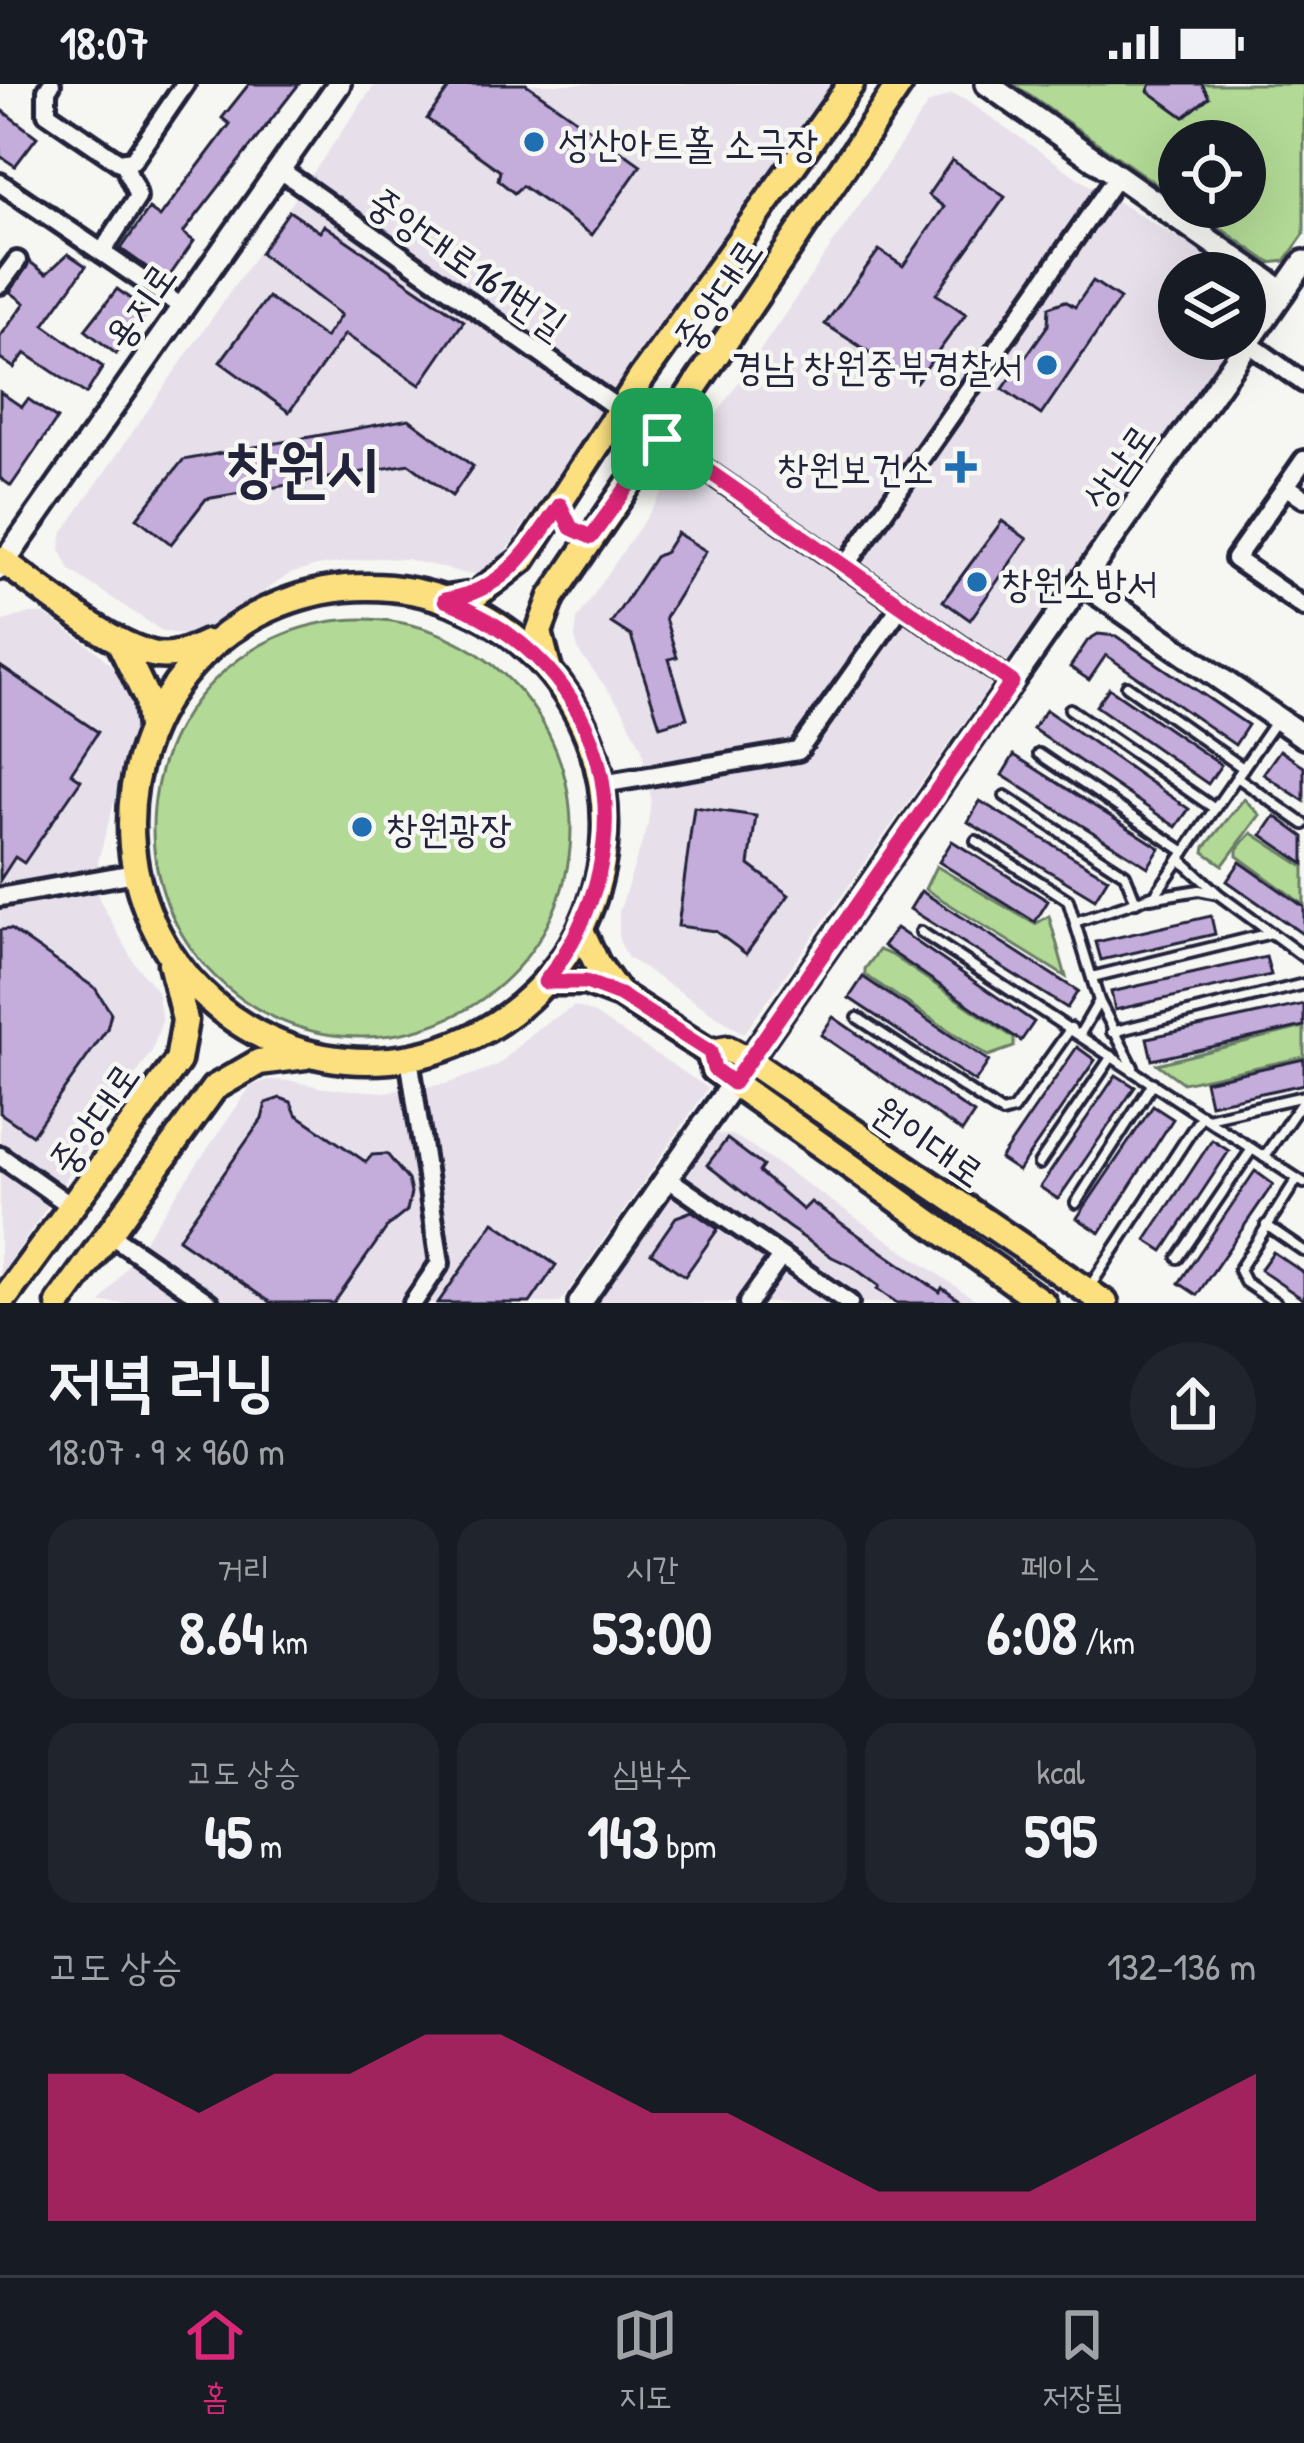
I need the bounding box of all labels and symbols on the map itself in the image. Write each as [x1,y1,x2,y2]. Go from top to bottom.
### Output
place label: 성산아트홀 소극장 [558,116,818,169]
marker: 성산아트홀 소극장 [521,129,547,155]
street label: 중앙대로161번길 [358,174,578,350]
street label: 중앙대로 [660,227,774,361]
street label: 용지로 [90,251,188,359]
place label: 경남 창원중부경찰서 [732,339,1023,392]
marker: 경남 창원중부경찰서 [1034,352,1060,378]
pin [611,388,713,490]
street label: 상남로 [1069,412,1167,520]
district label: 창원시 [226,423,378,509]
place label: 창원보건소 [777,441,934,494]
marker: 창원보건소 [945,451,977,483]
place label: 창원소방서 [1001,556,1158,609]
marker: 창원소방서 [964,569,990,595]
place label: 창원광장 [386,801,512,854]
marker: 창원광장 [349,814,375,840]
street label: 중앙대로 [35,1051,151,1185]
street label: 원이대로 [862,1083,996,1199]

